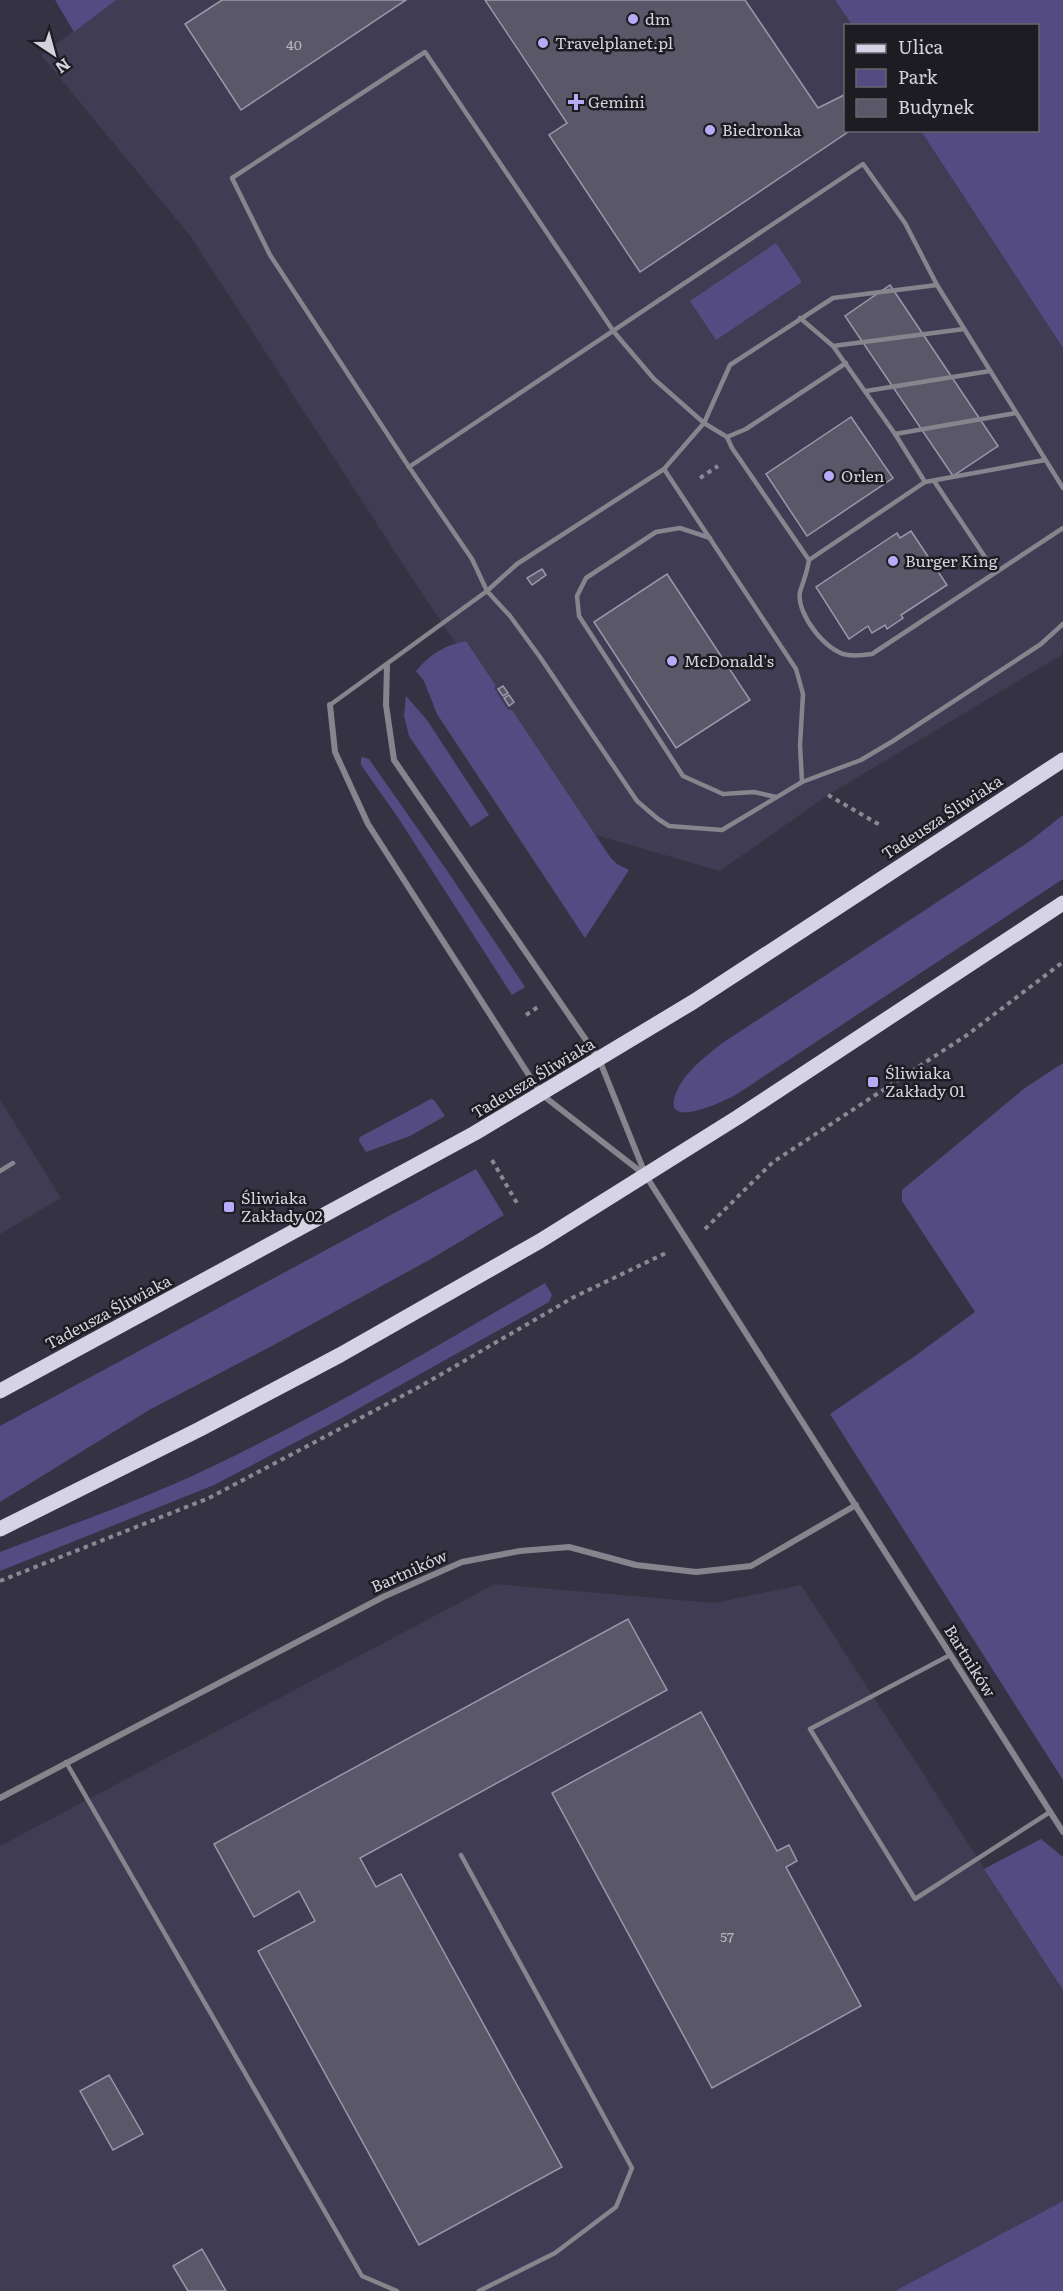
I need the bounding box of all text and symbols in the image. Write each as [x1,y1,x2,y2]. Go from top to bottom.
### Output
place label: dm [645,6,671,30]
marker: dm [626,12,640,26]
north arrow [24,24,84,84]
legend [844,24,1039,132]
place label: Travelplanet.pl [555,30,673,54]
text: Ulica [898,33,944,60]
house number: 40 [286,34,302,54]
marker: Travelplanet.pl [536,36,550,50]
text: N [51,53,76,81]
text: Park [898,63,939,90]
place label: Gemini [588,89,645,113]
text: Budynek [898,93,975,120]
marker: Gemini [569,95,583,109]
place label: Biedronka [722,117,802,141]
marker: Biedronka [703,123,717,137]
place label: Orlen [841,463,885,487]
marker: Orlen [822,469,836,483]
place label: Burger King [905,548,998,572]
marker: Burger King [886,554,900,568]
place label: McDonald's [684,648,774,672]
marker: McDonald's [665,654,679,668]
street label: Tadeusza Śliwiaka [876,768,1007,864]
street label: Tadeusza Śliwiaka [466,1031,599,1123]
place label: Śliwiaka Zakłady 01 [885,1060,966,1102]
marker: Śliwiaka Zakłady 01 [866,1075,880,1089]
place label: Śliwiaka Zakłady 02 [241,1185,323,1227]
marker: Śliwiaka Zakłady 02 [222,1200,236,1214]
street label: Tadeusza Śliwiaka [40,1267,175,1355]
street label: Bartników [367,1543,451,1598]
street label: Bartników [939,1620,1003,1701]
house number: 57 [720,1926,734,1946]

